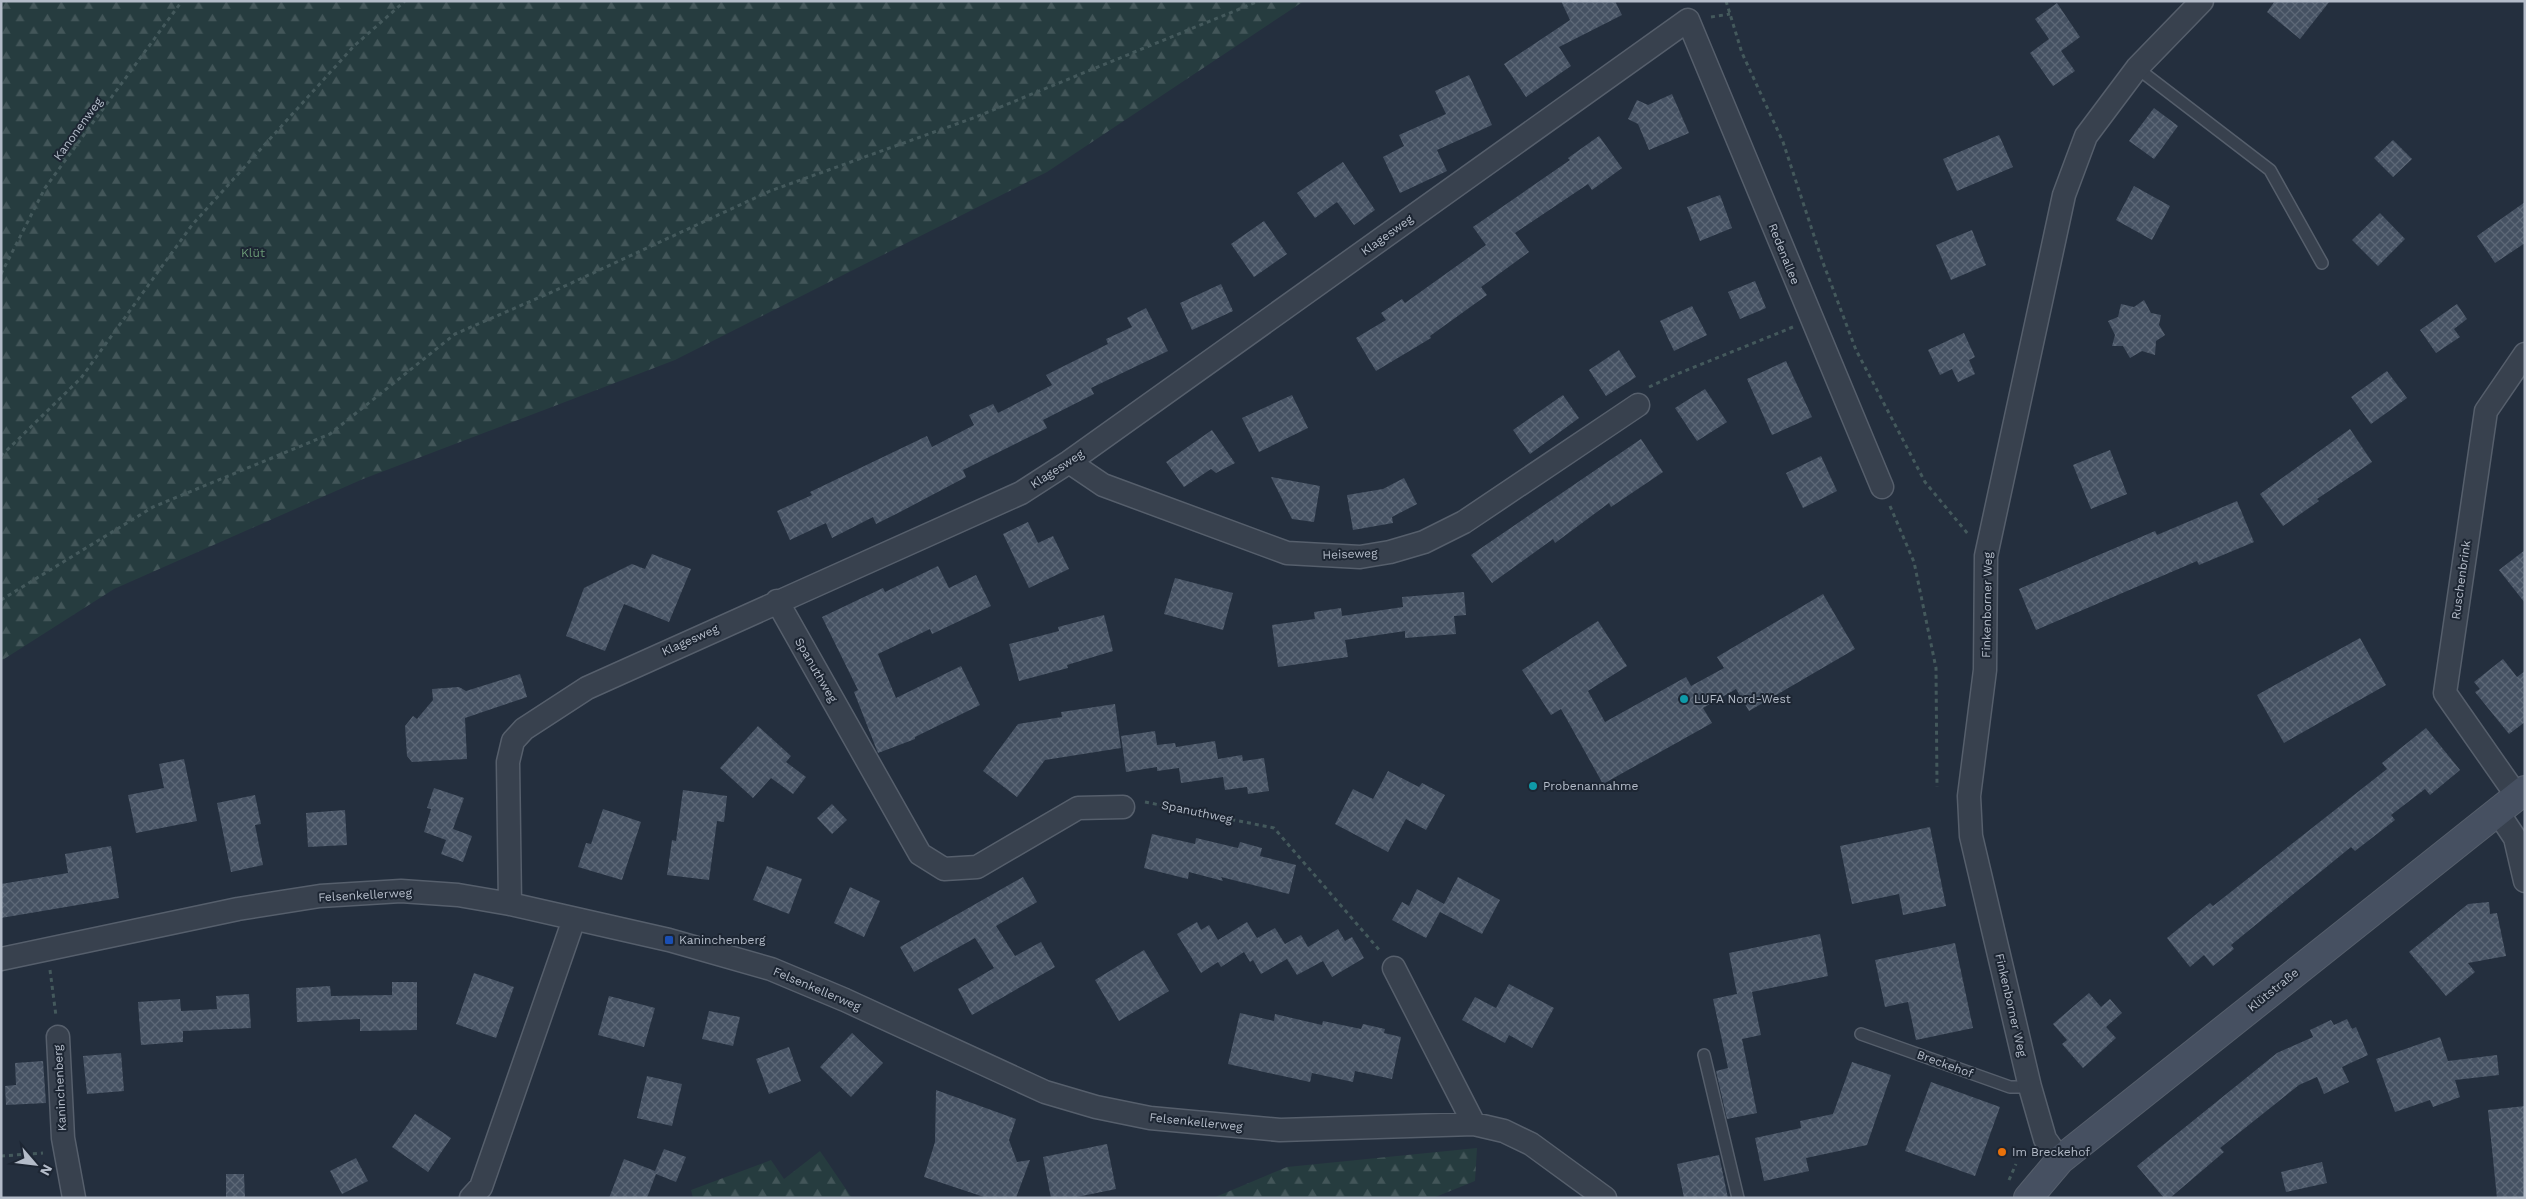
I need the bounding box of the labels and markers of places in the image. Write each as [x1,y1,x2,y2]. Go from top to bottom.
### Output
place label: LUFA Nord-West [1694,692,1791,706]
marker: LUFA Nord-West [1678,693,1690,705]
place label: Probenannahme [1543,779,1638,793]
marker: Probenannahme [1527,780,1539,792]
place label: Kaninchenberg [679,933,766,947]
marker: Kaninchenberg [663,934,675,946]
place label: Im Breckehof [2012,1145,2090,1159]
marker: Im Breckehof [1996,1146,2008,1158]

